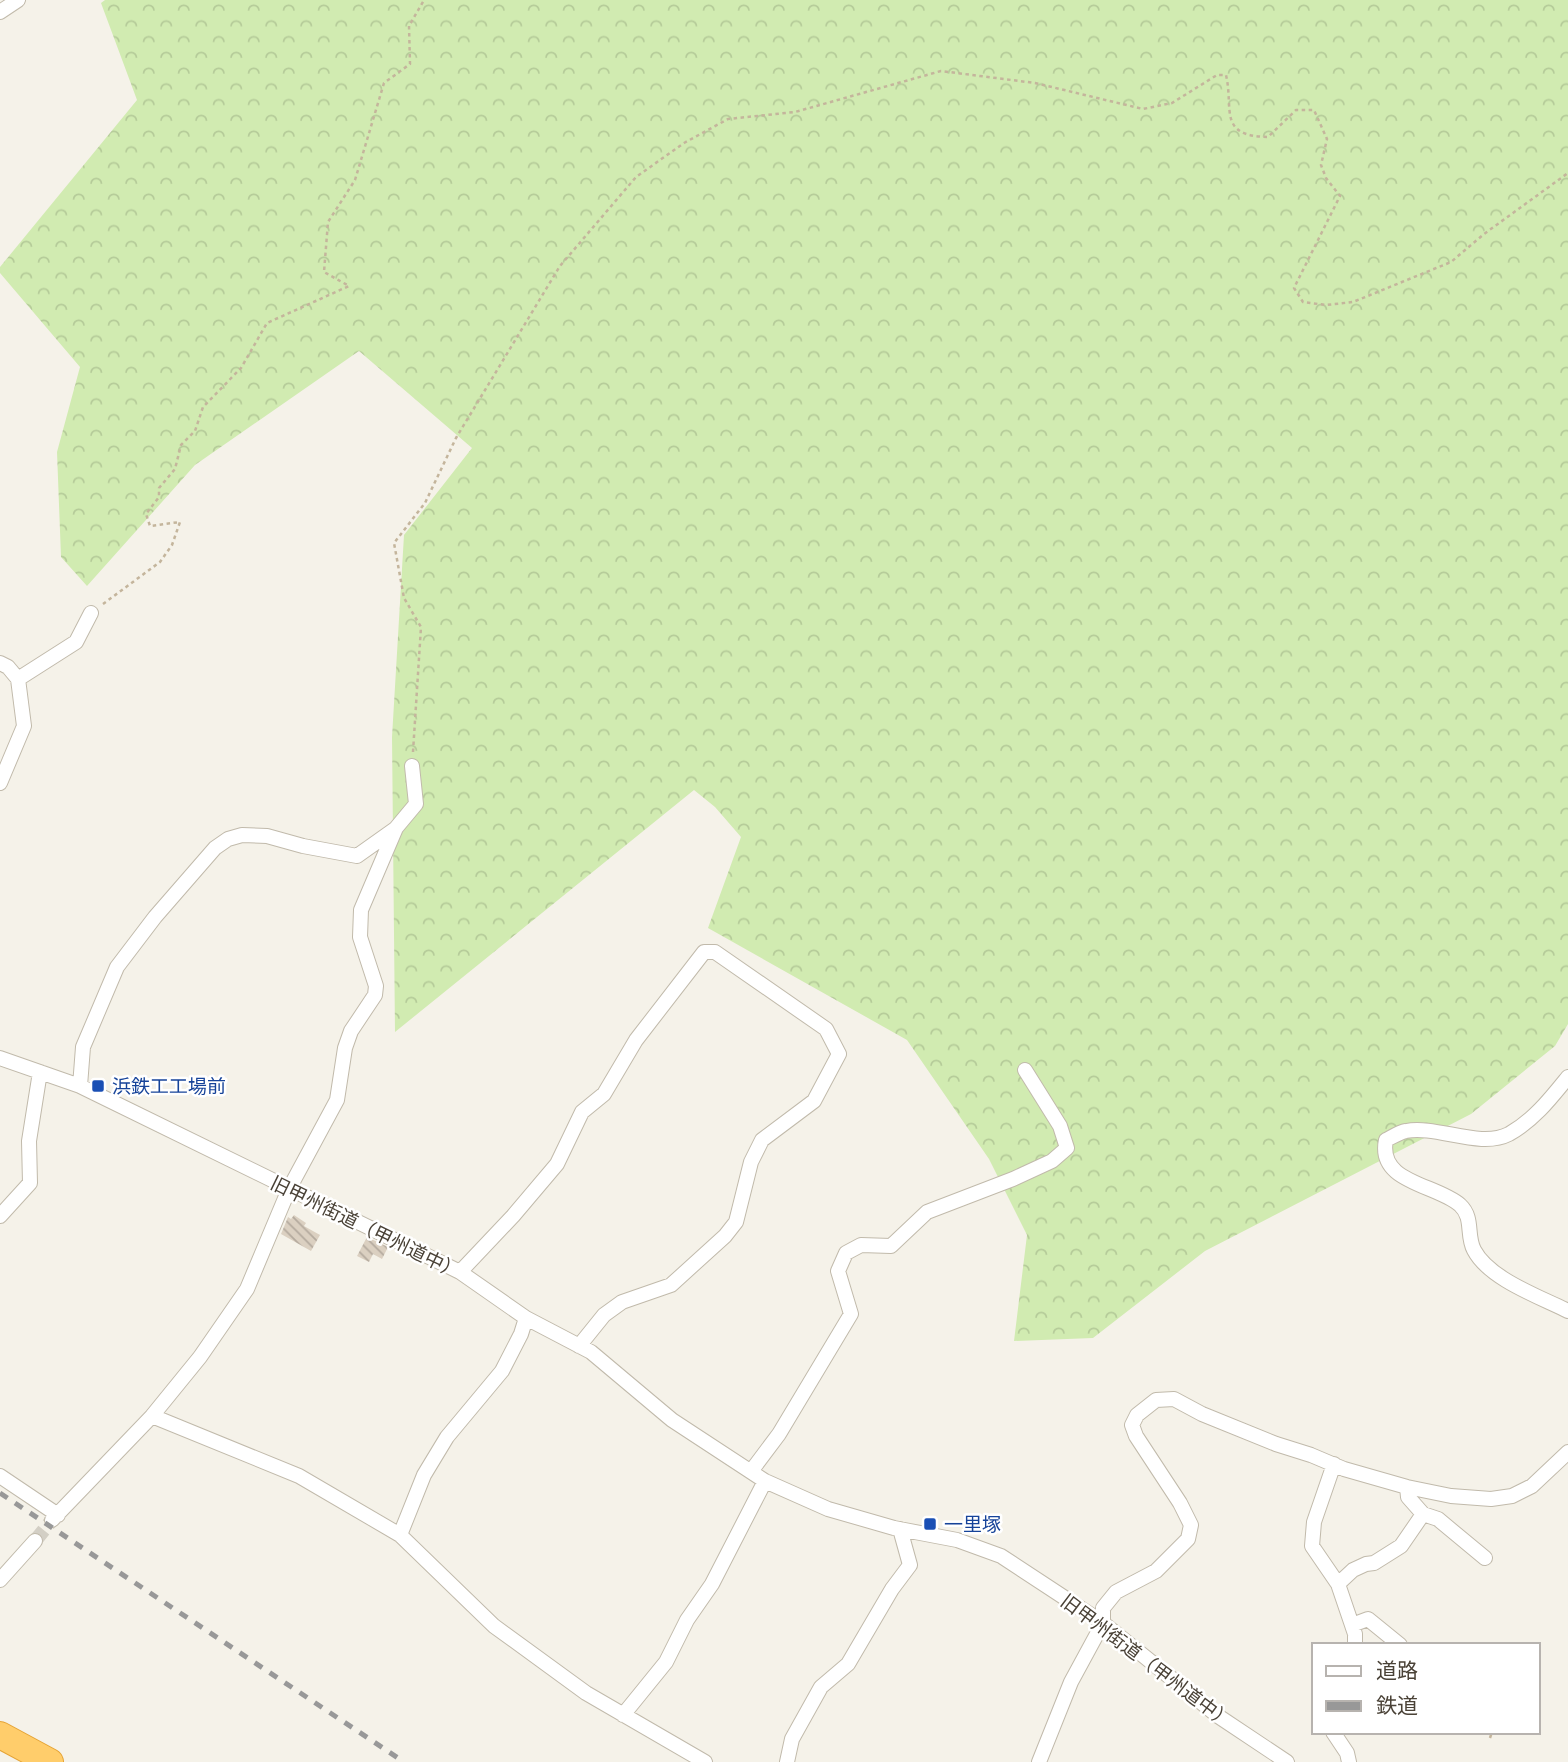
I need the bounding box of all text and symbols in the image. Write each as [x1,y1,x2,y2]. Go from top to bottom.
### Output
place label: 浜鉄工工場前 [112,1075,226,1098]
marker: 浜鉄工工場前 [90,1078,106,1094]
street label: 旧甲州街道（甲州道中） [267,1171,465,1284]
place label: 一里塚 [944,1513,1001,1536]
marker: 一里塚 [922,1516,938,1532]
street label: 旧甲州街道（甲州道中） [1056,1589,1237,1733]
legend [1312,1643,1540,1734]
text: 道路 [1376,1658,1418,1683]
text: 鉄道 [1376,1693,1418,1718]

